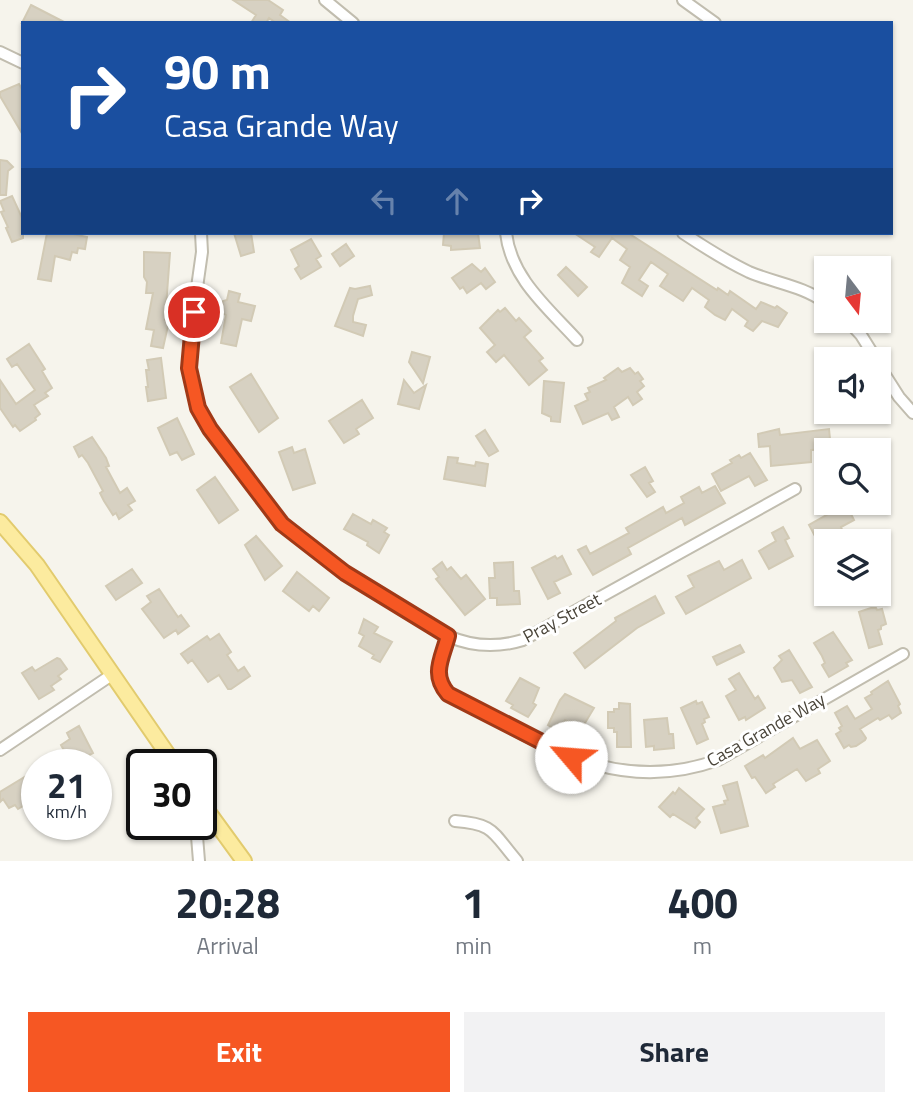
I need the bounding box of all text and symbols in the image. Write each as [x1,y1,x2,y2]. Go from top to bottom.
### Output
text: 90 m [164,33,271,108]
icon: right [49,49,140,140]
text: Casa Grande Way [164,101,399,149]
icon: left [365,182,403,220]
icon: ahead [438,182,476,220]
icon: right [511,182,549,220]
north arrow [814,256,891,332]
map controls [814,256,891,606]
pin [164,282,224,342]
icon: arrive [175,293,213,331]
button: sound [814,347,891,424]
button: search [814,438,891,515]
button: layers [814,529,891,606]
street label: Pray Street [518,585,606,649]
street label: Casa Grande Way [701,686,830,773]
position arrow [534,720,608,794]
speed limit sign: 30 [126,749,217,840]
text: 21 [47,758,86,812]
text: km/h [46,798,87,825]
text: 20:28 [175,870,280,934]
text: 1 [462,870,485,934]
text: 400 [667,870,738,934]
text: Arrival [196,928,259,963]
text: min [455,928,492,963]
text: m [693,928,712,963]
button: Exit [28,1012,450,1092]
button: Share [464,1012,885,1092]

